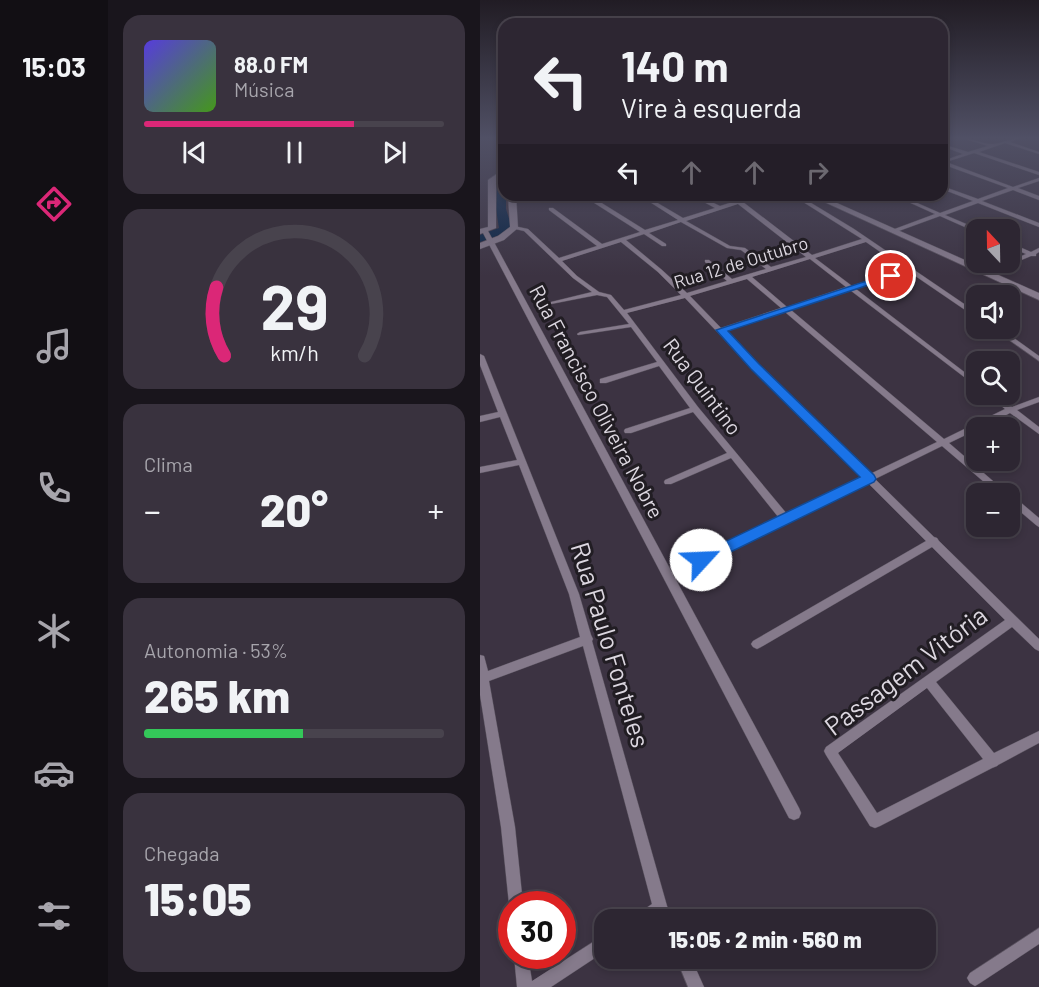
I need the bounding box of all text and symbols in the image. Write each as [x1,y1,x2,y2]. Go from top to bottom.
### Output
text: 140 m [621,40,729,90]
icon: left [522,42,600,120]
text: 15:03 [22,50,86,82]
text: 88.0 FM [234,51,308,77]
text: Música [234,77,294,101]
text: Vire à esquerda [621,91,802,123]
icon: previous [178,136,211,169]
icon: pause [278,136,311,169]
icon: next [378,136,411,169]
icon: left [612,156,645,189]
icon: ahead [675,156,708,189]
icon: ahead [738,156,771,189]
icon: right [801,156,834,189]
icon: directions [33,183,75,225]
north arrow [966,219,1020,273]
map controls [966,219,1020,537]
street label: Rua 12 de Outubro [671,231,810,293]
pin [865,250,916,301]
icon: arrive [874,259,907,292]
text: 29 [260,268,328,342]
street label: Rua Francisco Oliveira Nobre [525,280,670,522]
button: sound [966,285,1020,339]
icon: music [33,325,75,367]
street label: Rua Quintino [659,333,748,439]
text: km/h [270,341,318,366]
button: search [966,351,1020,405]
button: + [966,417,1020,471]
text: Clima [144,452,193,476]
icon: phone [33,467,75,509]
text: 20° [260,482,328,536]
button: − [966,483,1020,537]
text: − [144,490,161,530]
text: + [428,490,444,530]
position arrow [669,528,733,592]
street label: Rua Paulo Fonteles [565,538,657,751]
street label: Passagem Vitória [818,599,992,741]
icon: climate [33,610,75,652]
text: Autonomia · 53% [144,638,288,662]
text: 265 km [144,668,290,722]
icon: car [33,752,75,794]
text: Chegada [144,841,220,865]
text: 15:05 [144,871,252,925]
speed limit sign: 30 [498,891,576,969]
icon: filters [33,895,75,937]
text: 15:05 · 2 min · 560 m [668,926,862,952]

